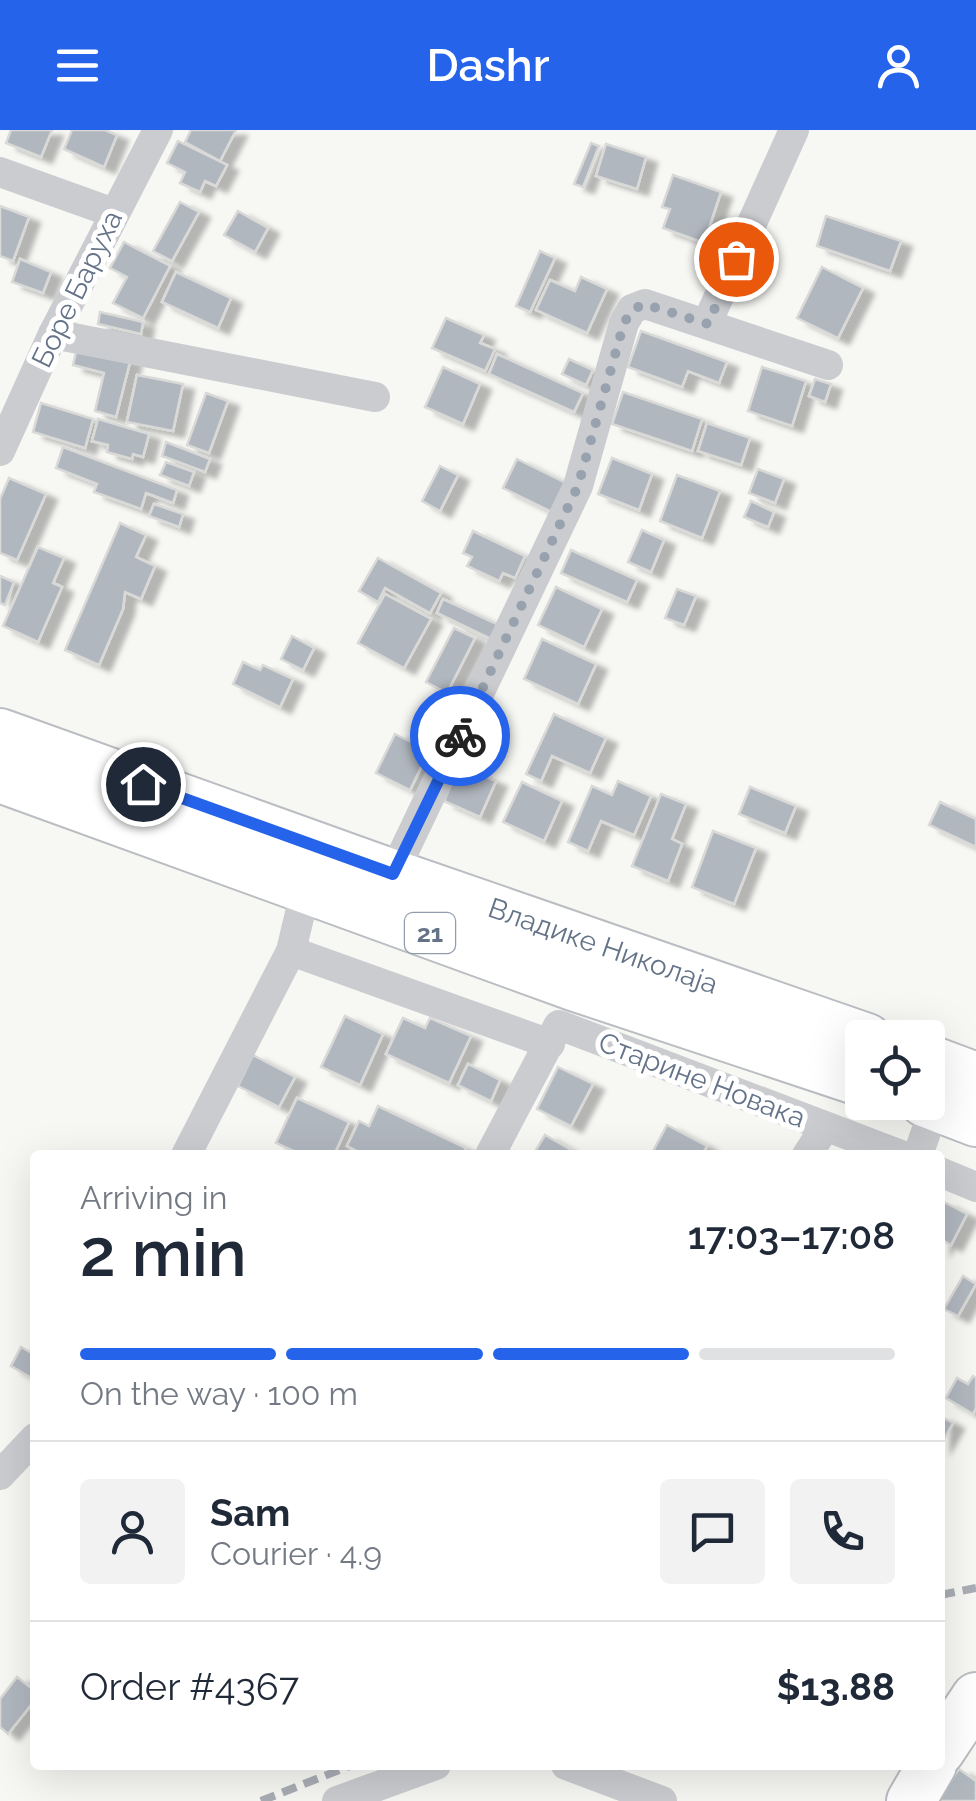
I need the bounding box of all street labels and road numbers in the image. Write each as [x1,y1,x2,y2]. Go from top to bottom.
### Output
street label: Боре Баруха [25,205,129,373]
street label: Владике Николаја [484,891,722,1001]
road number: 21 [405,913,455,953]
street label: Старине Новака [594,1025,810,1135]

